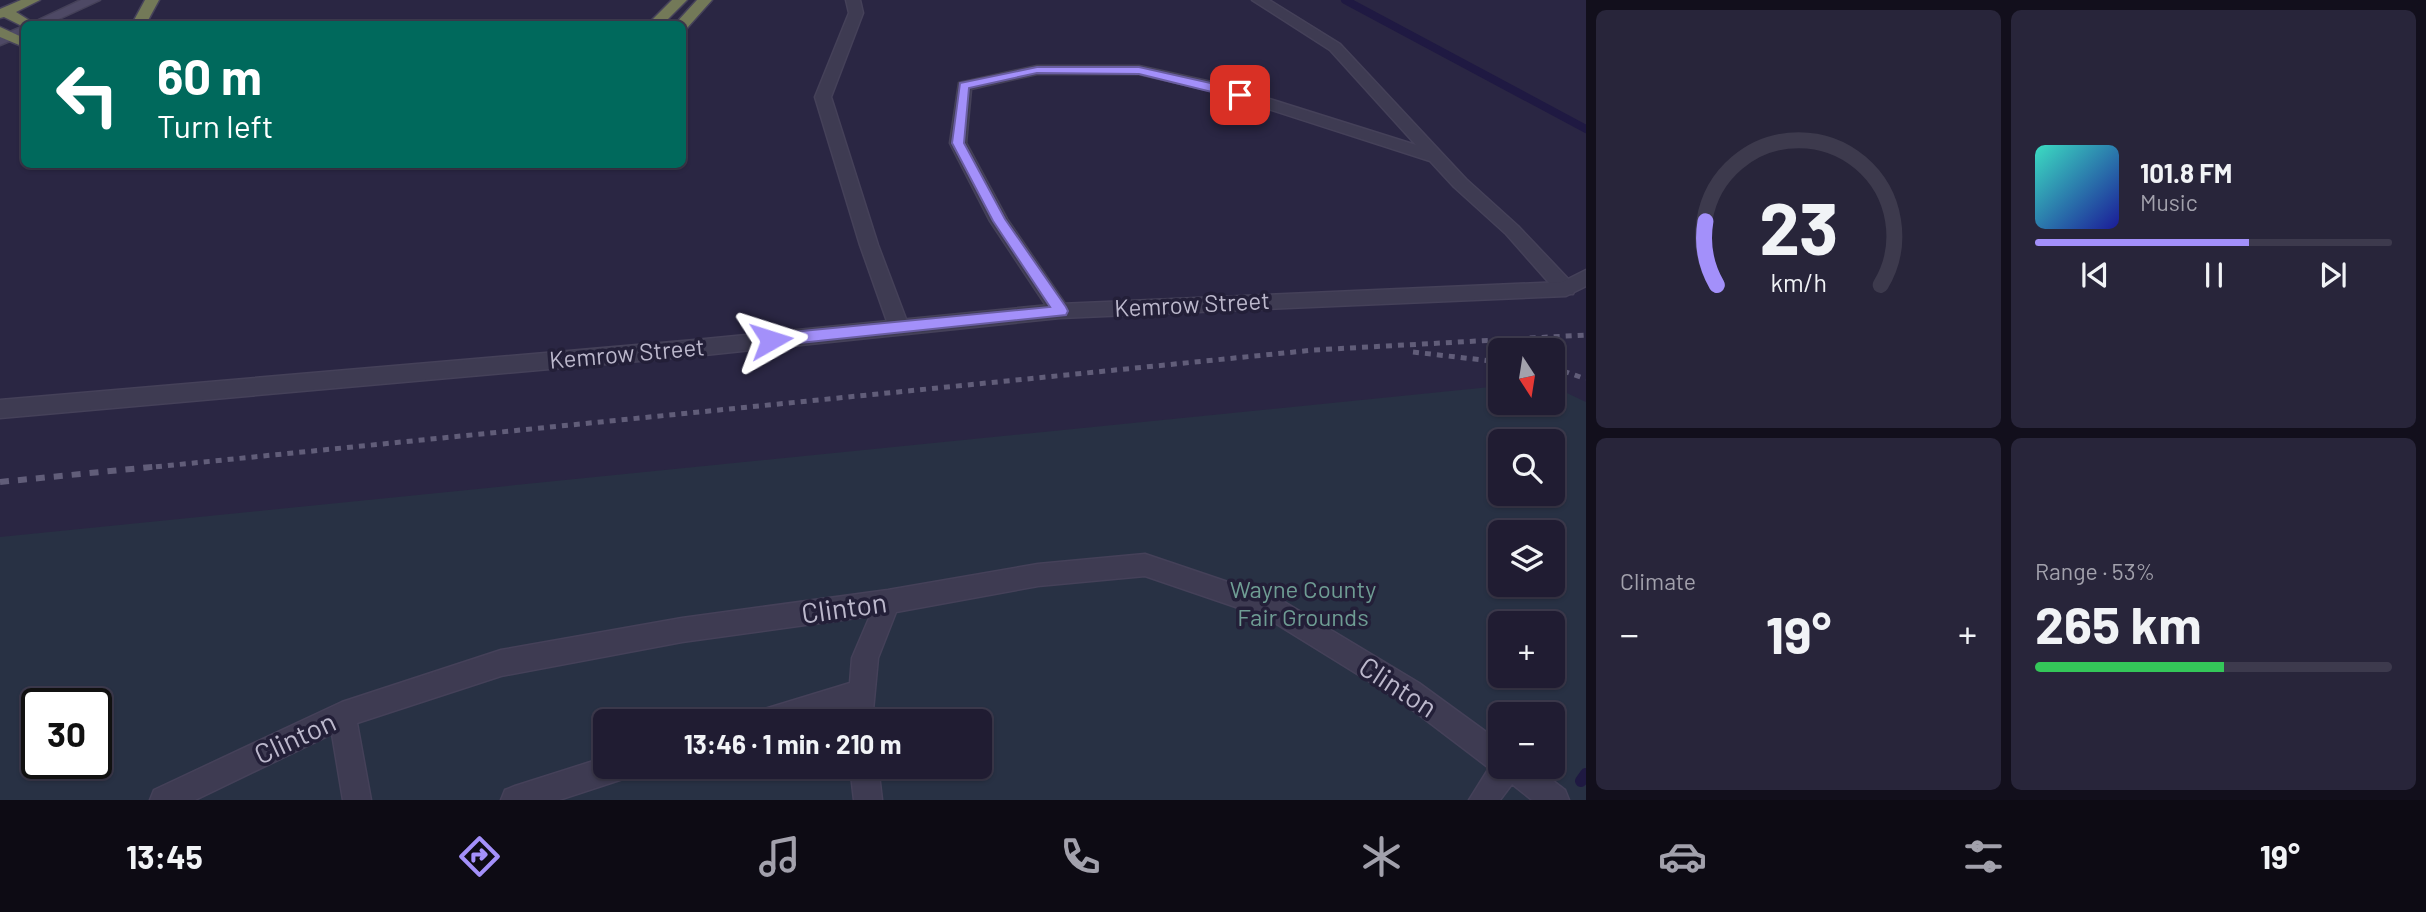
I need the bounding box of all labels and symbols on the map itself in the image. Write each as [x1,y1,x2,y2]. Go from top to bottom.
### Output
pin [1210,65,1270,125]
street label: Kemrow Street [1113,285,1270,322]
position arrow [734,303,808,377]
street label: Kemrow Street [548,331,706,374]
north arrow [1488,338,1564,415]
park label: Wayne County Fair Grounds [1230,574,1376,631]
street label: Clinton [799,584,889,630]
street label: Clinton [1353,649,1444,724]
speed limit sign: 30 [21,688,112,779]
street label: Clinton [249,704,341,771]

